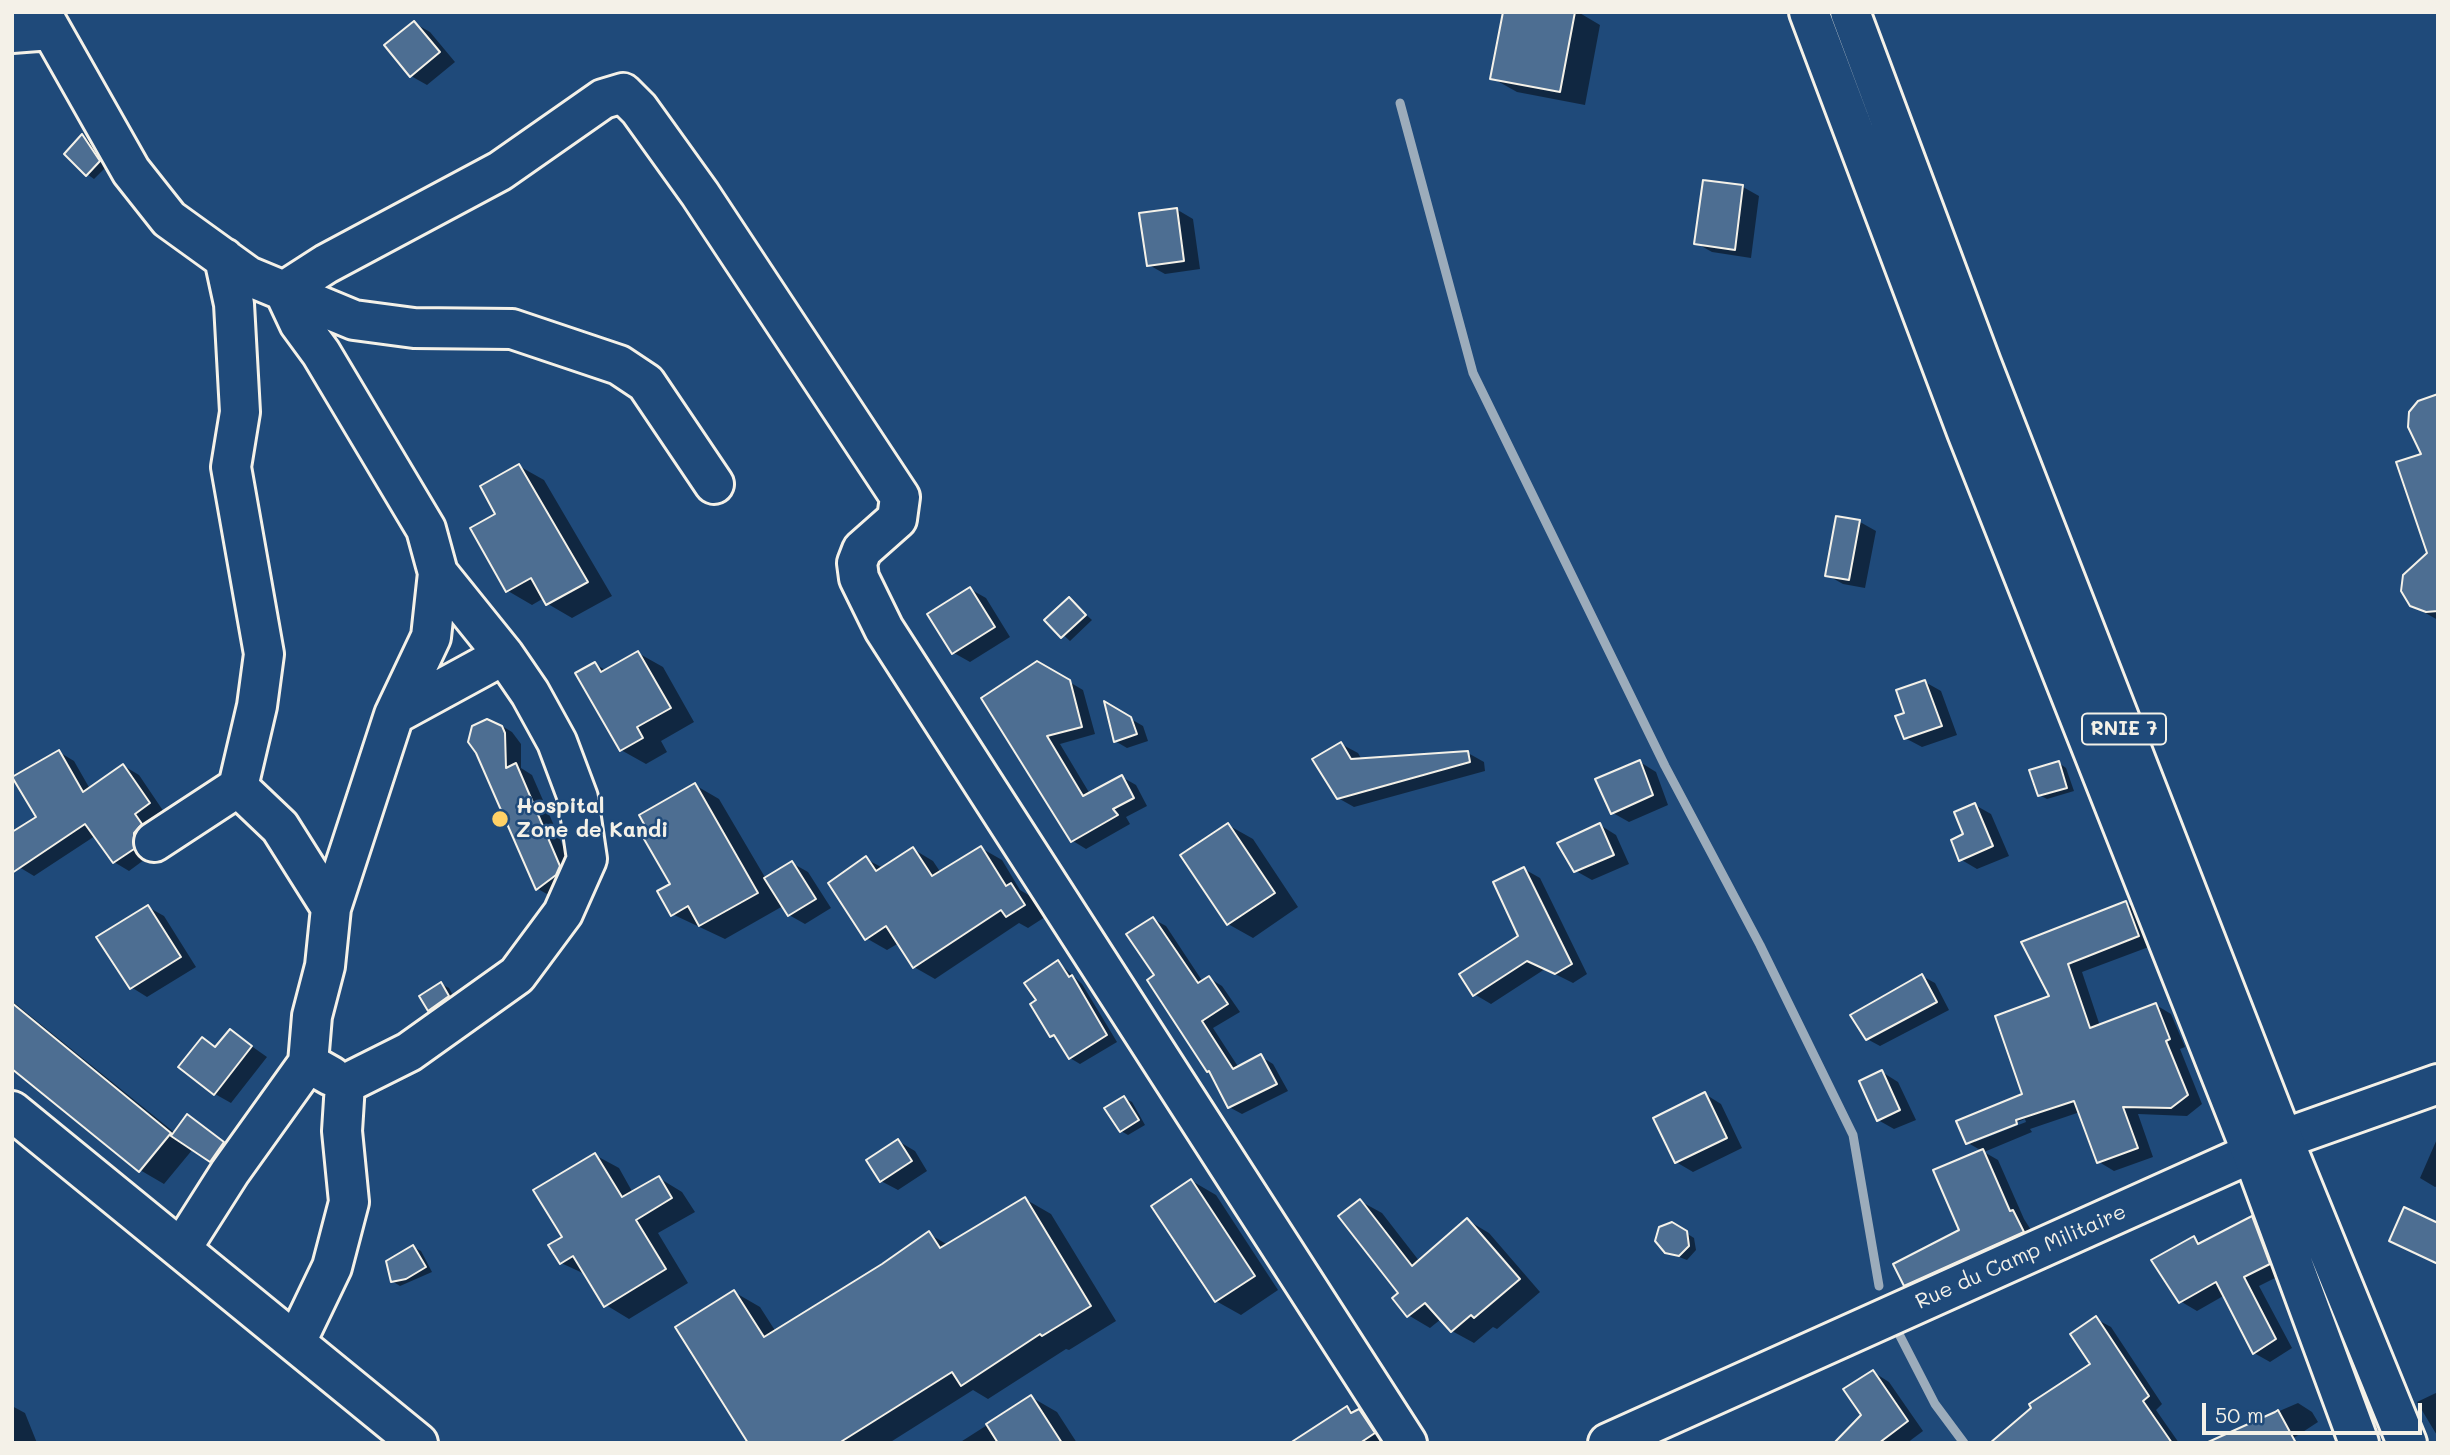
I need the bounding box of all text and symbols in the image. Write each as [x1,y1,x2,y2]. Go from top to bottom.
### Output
road number: RNIE 7 [2082,714,2166,744]
place label: Hospital Zone de Kandi [516,794,668,844]
marker: Hospital Zone de Kandi [490,809,510,829]
street label: Rue du Camp Militaire [1912,1199,2130,1315]
scale bar [2205,1388,2426,1432]
text: 50 m [2215,1401,2264,1428]

